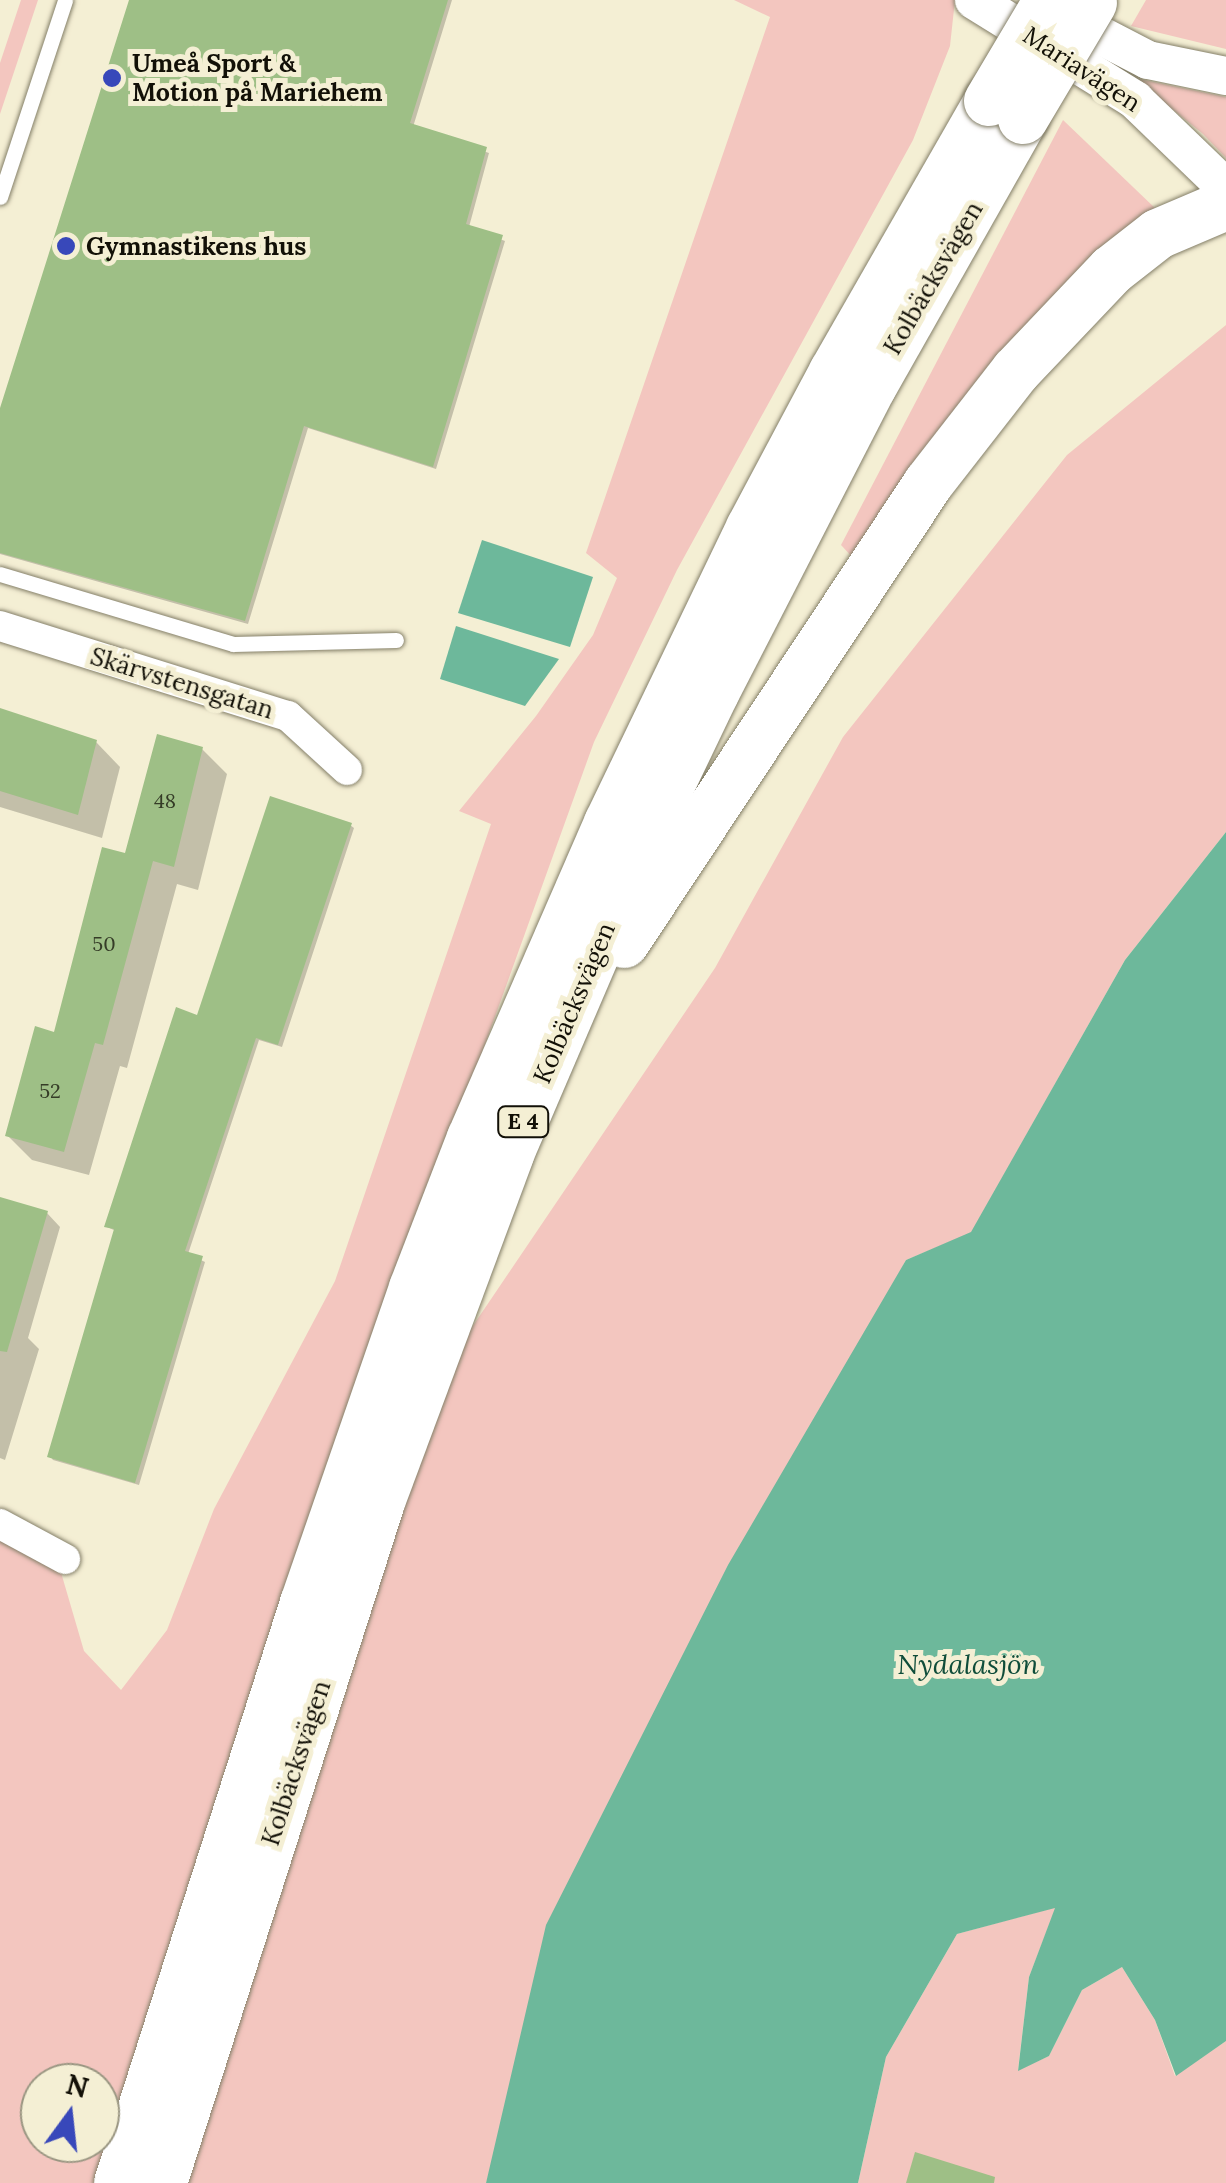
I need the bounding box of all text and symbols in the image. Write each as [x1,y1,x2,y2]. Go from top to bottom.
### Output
street label: Mariavägen [1018,20,1146,118]
place label: Umeå Sport & Motion på Mariehem [132,49,383,108]
marker: Umeå Sport & Motion på Mariehem [101,67,123,89]
street label: Kolbäcksvägen [877,196,989,360]
place label: Gymnastikens hus [86,231,306,261]
marker: Gymnastikens hus [55,235,77,257]
street label: Skärvstensgatan [87,641,277,725]
house number: 48 [154,788,176,812]
street label: Kolbäcksvägen [527,918,621,1088]
house number: 50 [92,931,116,955]
house number: 52 [39,1078,61,1102]
road number: E 4 [496,1105,550,1139]
water label: Nydalasjön [897,1647,1039,1681]
street label: Kolbäcksvägen [255,1677,337,1849]
north arrow [20,2063,120,2163]
text: N [62,2066,92,2106]

